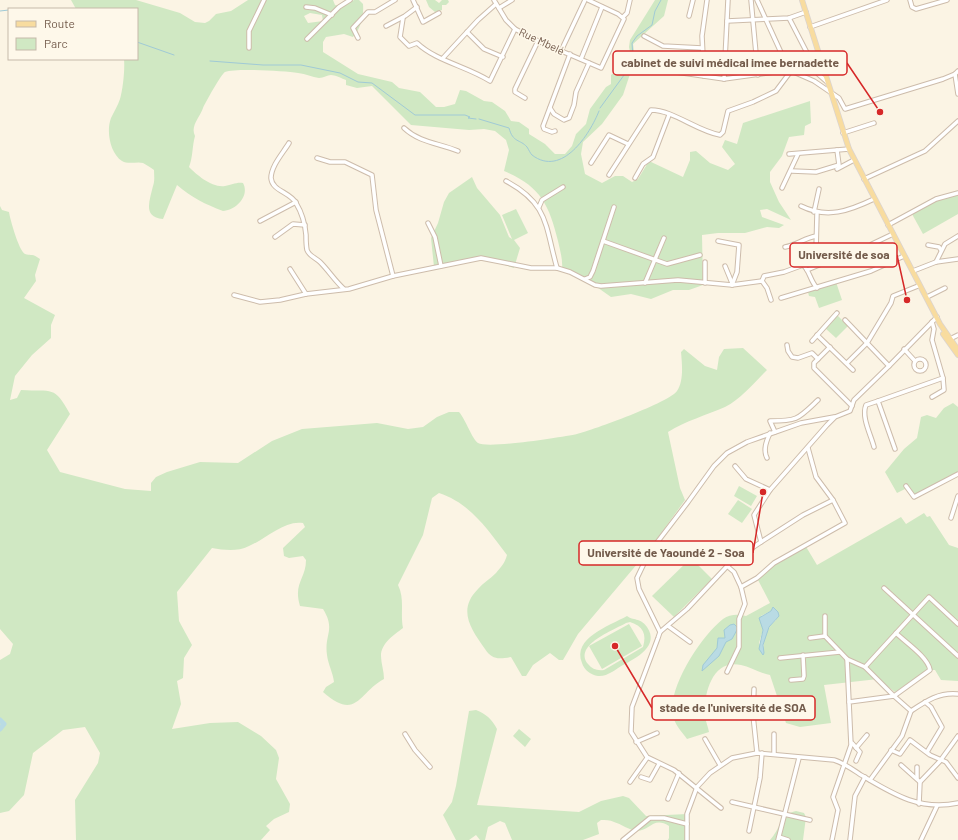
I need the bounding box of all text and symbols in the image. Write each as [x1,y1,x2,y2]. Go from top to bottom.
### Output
legend [8,8,138,60]
text: Route [44,16,75,30]
street label: Rue Mbelé [517,25,567,57]
text: Parc [44,36,68,50]
callout: cabinet de suivi médical imee bernadette [613,51,847,75]
text: cabinet de suivi médical imee bernadette [621,55,840,69]
callout: Université de soa [790,243,897,267]
text: Université de soa [798,247,890,261]
callout: Université de Yaoundé 2 - Soa [579,541,753,565]
text: Université de Yaoundé 2 - Soa [587,545,745,559]
callout: stade de l'université de SOA [652,696,815,720]
text: stade de l'université de SOA [659,700,807,714]

